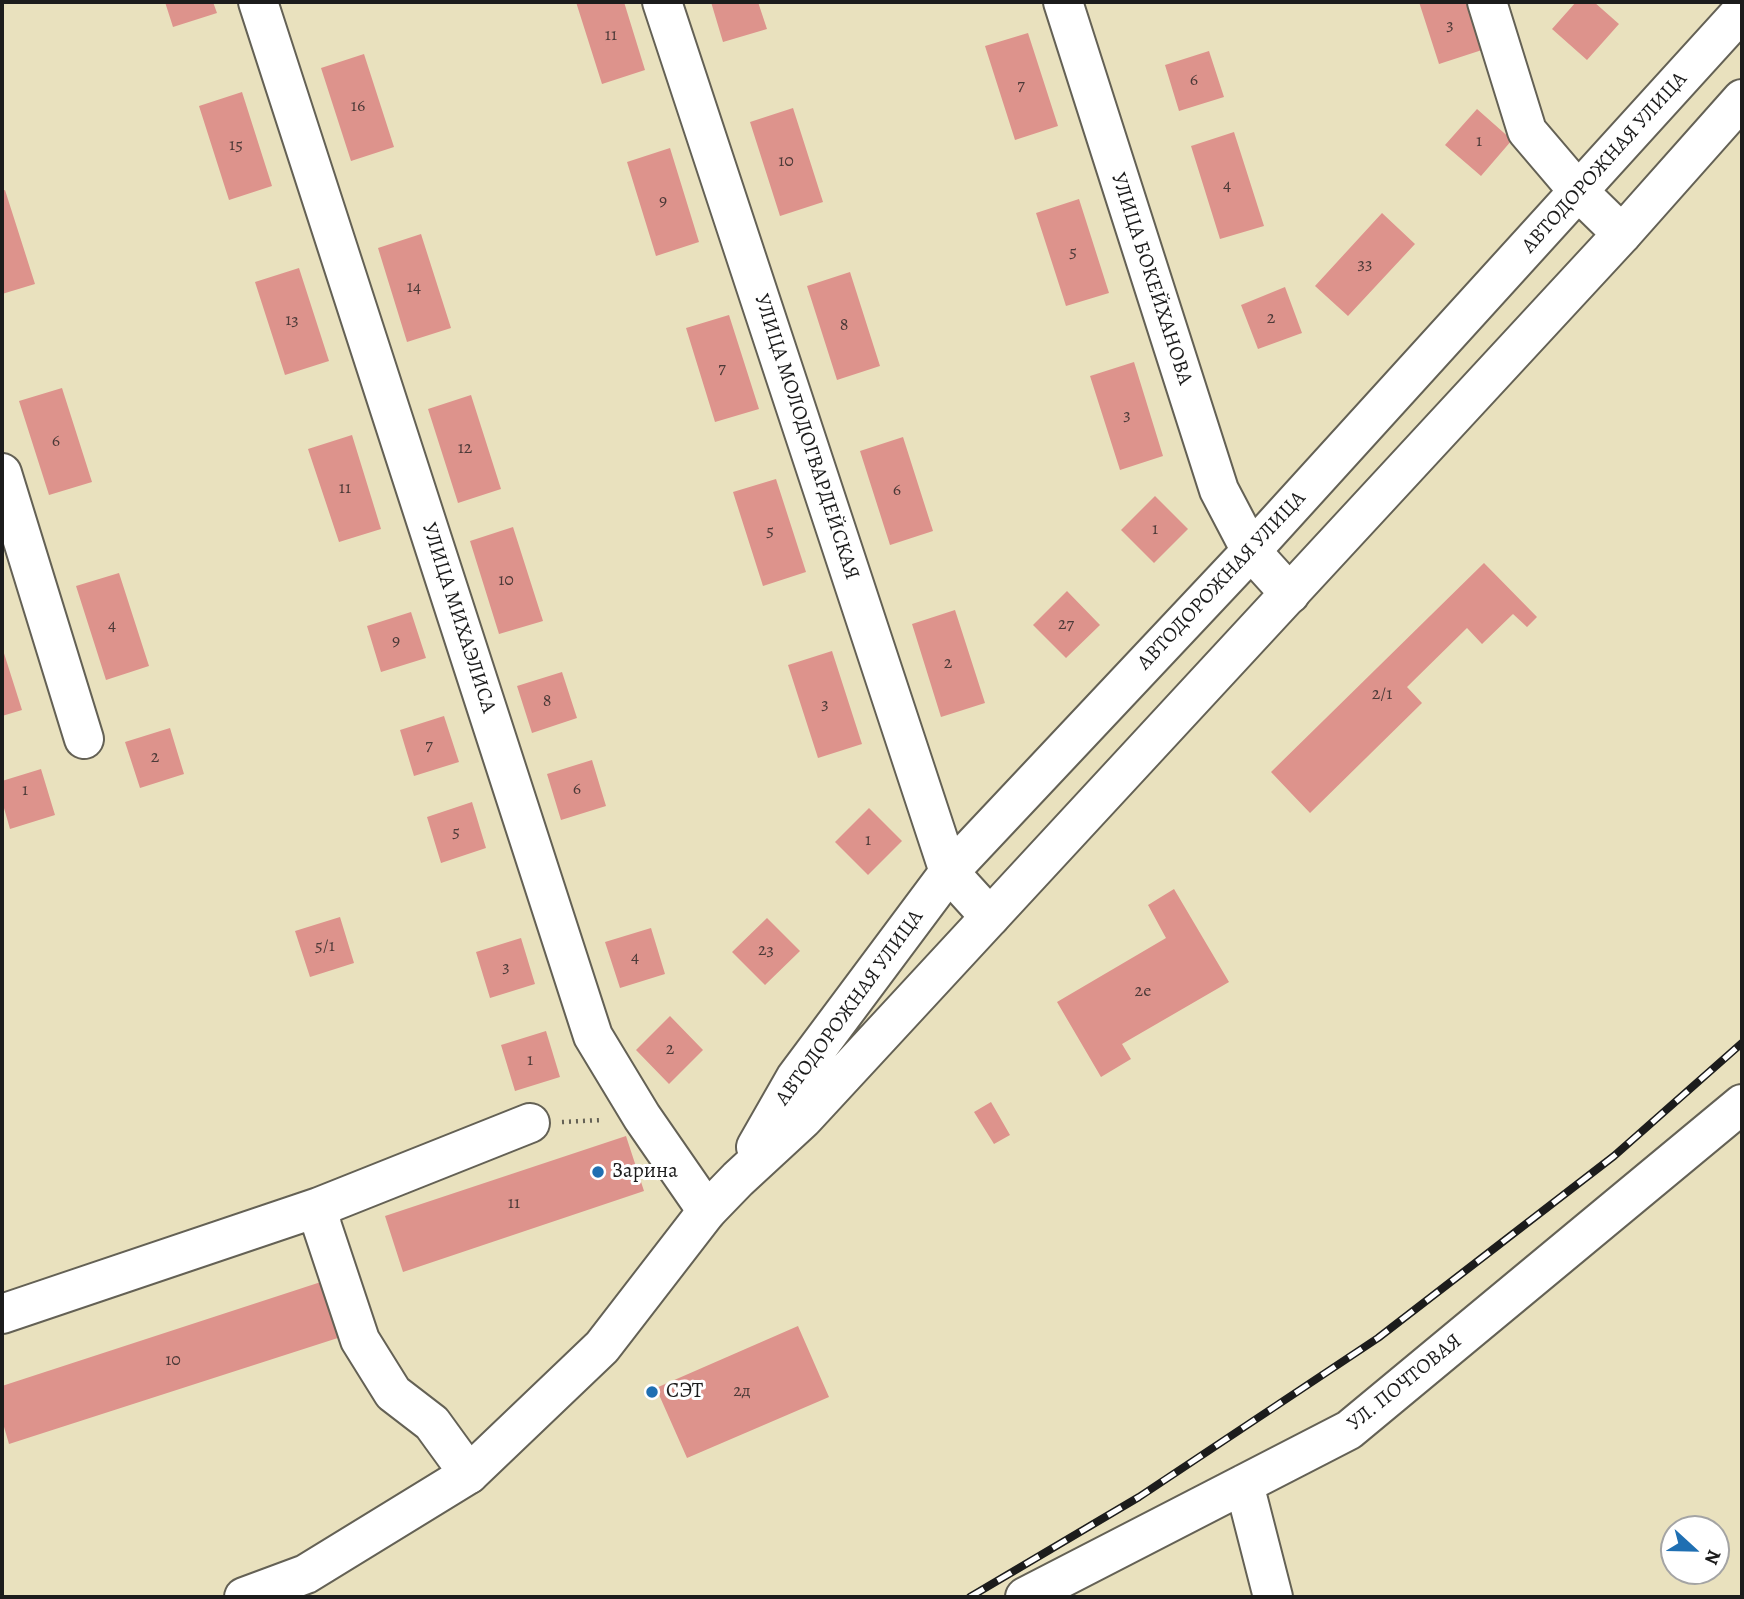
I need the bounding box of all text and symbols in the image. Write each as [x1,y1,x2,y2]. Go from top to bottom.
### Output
house number: 3 [1446,15,1454,37]
house number: 11 [605,25,617,47]
street label: АВТОДОРОЖНАЯ УЛИЦА [1517,67,1693,259]
house number: 6 [1190,70,1198,92]
house number: 7 [1017,75,1025,97]
house number: 16 [351,96,365,118]
house number: 1 [1476,131,1482,153]
house number: 15 [229,135,243,157]
house number: 10 [778,151,794,173]
street label: УЛИЦА БОКЕЙХАНОВА [1105,170,1197,388]
house number: 4 [1223,175,1231,197]
house number: 9 [659,191,667,213]
house number: 5 [1069,242,1077,264]
house number: 33 [1358,254,1372,276]
house number: 14 [407,277,421,299]
street label: УЛИЦА МОЛОДОГВАРДЕЙСКАЯ [748,291,864,583]
house number: 2 [1267,308,1275,330]
house number: 13 [285,310,299,332]
house number: 8 [840,315,848,337]
house number: 7 [718,358,726,380]
house number: 3 [1123,405,1131,427]
house number: 6 [52,431,60,453]
house number: 12 [458,438,472,460]
house number: 11 [339,478,351,500]
house number: 6 [893,480,901,502]
street label: АВТОДОРОЖНАЯ УЛИЦА [1133,486,1311,676]
house number: 1 [1152,519,1158,541]
street label: УЛИЦА МИХАЭЛИСА [415,520,501,716]
house number: 5 [766,521,774,543]
house number: 10 [498,570,514,592]
house number: 27 [1058,614,1074,636]
house number: 4 [108,615,116,637]
house number: 9 [392,631,400,653]
house number: 2 [944,653,952,675]
house number: 2/1 [1372,684,1392,706]
house number: 8 [543,691,551,713]
house number: 3 [821,694,829,716]
house number: 7 [425,735,433,757]
house number: 2 [151,747,159,769]
house number: 6 [573,779,581,801]
house number: 1 [22,780,28,802]
house number: 5 [452,822,460,844]
house number: 1 [865,830,871,852]
street label: АВТОДОРОЖНАЯ УЛИЦА [771,905,929,1111]
house number: 5/1 [315,936,335,958]
house number: 23 [758,940,774,962]
house number: 4 [631,947,639,969]
house number: 3 [502,957,510,979]
house number: 2е [1135,981,1151,1003]
house number: 2 [666,1039,674,1061]
house number: 1 [527,1050,533,1072]
place label: Зарина [612,1159,678,1185]
marker: Зарина [590,1164,606,1180]
house number: 11 [508,1193,520,1215]
street label: УЛ. ПОЧТОВАЯ [1343,1329,1467,1437]
house number: 10 [165,1350,181,1372]
place label: СЭТ [666,1379,703,1405]
house number: 2д [733,1381,751,1403]
marker: СЭТ [644,1384,660,1400]
north arrow [1660,1515,1730,1585]
text: N [1698,1546,1727,1568]

